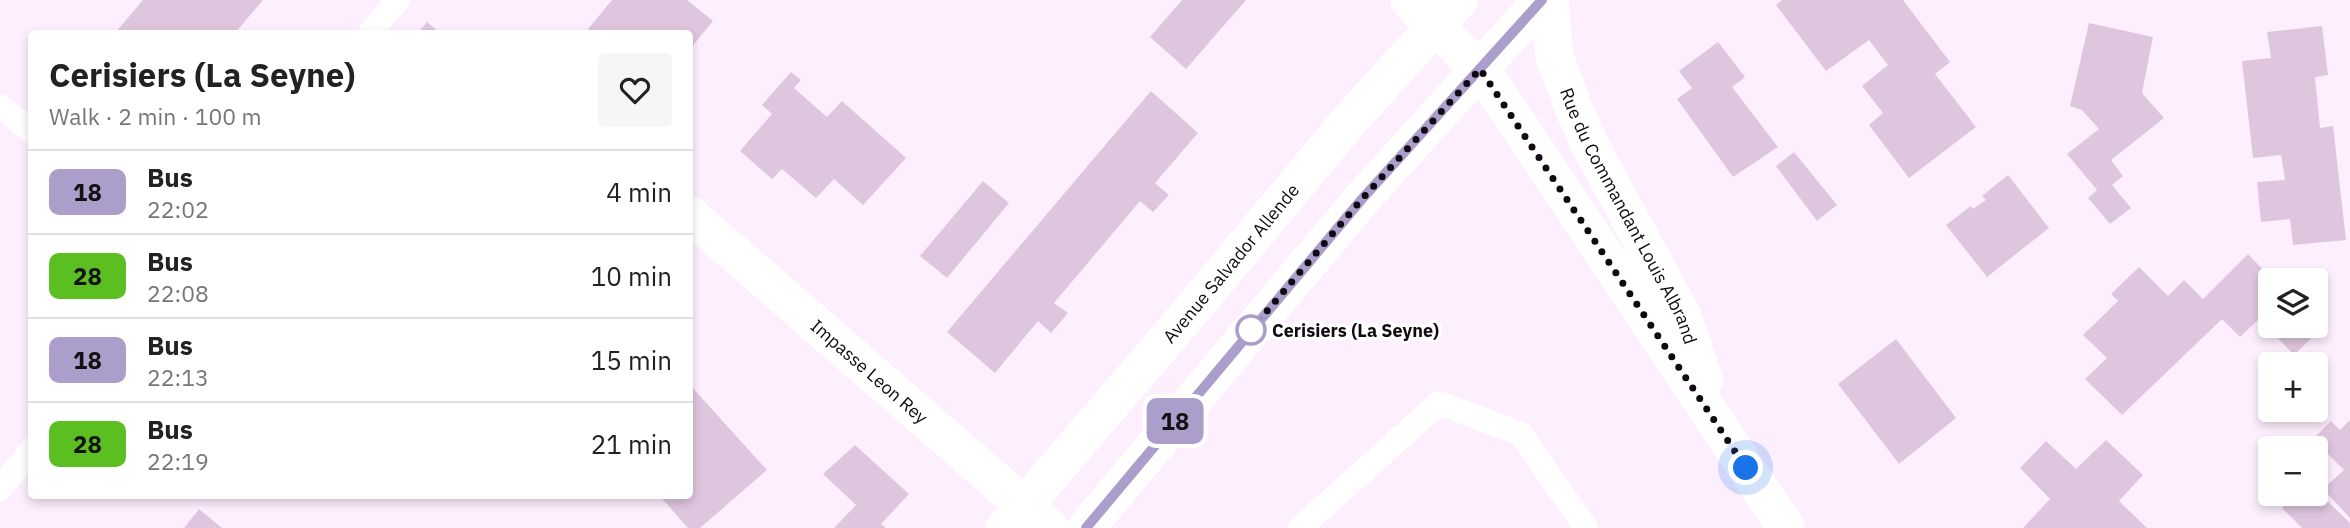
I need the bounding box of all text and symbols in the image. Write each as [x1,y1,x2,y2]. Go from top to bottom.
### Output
text: Cerisiers (La Seyne) [49,53,355,96]
button: heart [598,53,672,127]
street label: Rue du Commandant Louis Albrand [1556,84,1703,347]
text: Walk · 2 min · 100 m [49,101,262,131]
text: Bus [147,160,193,194]
text: 4 min [606,175,672,209]
text: 18 [73,176,102,208]
street label: Avenue Salvador Allende [1157,179,1304,347]
text: 22:02 [147,194,209,224]
text: Bus [147,244,193,278]
text: 10 min [591,259,672,293]
text: 28 [73,260,102,292]
map controls [2258,268,2328,506]
button: layers [2258,268,2328,338]
text: 22:08 [147,278,209,308]
street label: Impasse Leon Rey [806,314,933,428]
marker: Cerisiers (La Seyne) [1236,315,1266,345]
place label: Cerisiers (La Seyne) [1272,319,1439,342]
text: Bus [147,328,193,362]
text: 15 min [591,343,672,377]
text: 18 [73,344,102,376]
button: + [2258,352,2328,422]
text: 22:13 [147,362,209,392]
line badge: 18 [1144,398,1206,444]
text: 18 [1161,405,1189,437]
text: Bus [147,412,193,446]
text: 21 min [591,427,672,461]
text: 28 [73,428,102,460]
button: − [2258,436,2328,506]
text: 22:19 [147,446,209,476]
your location [1728,450,1763,485]

